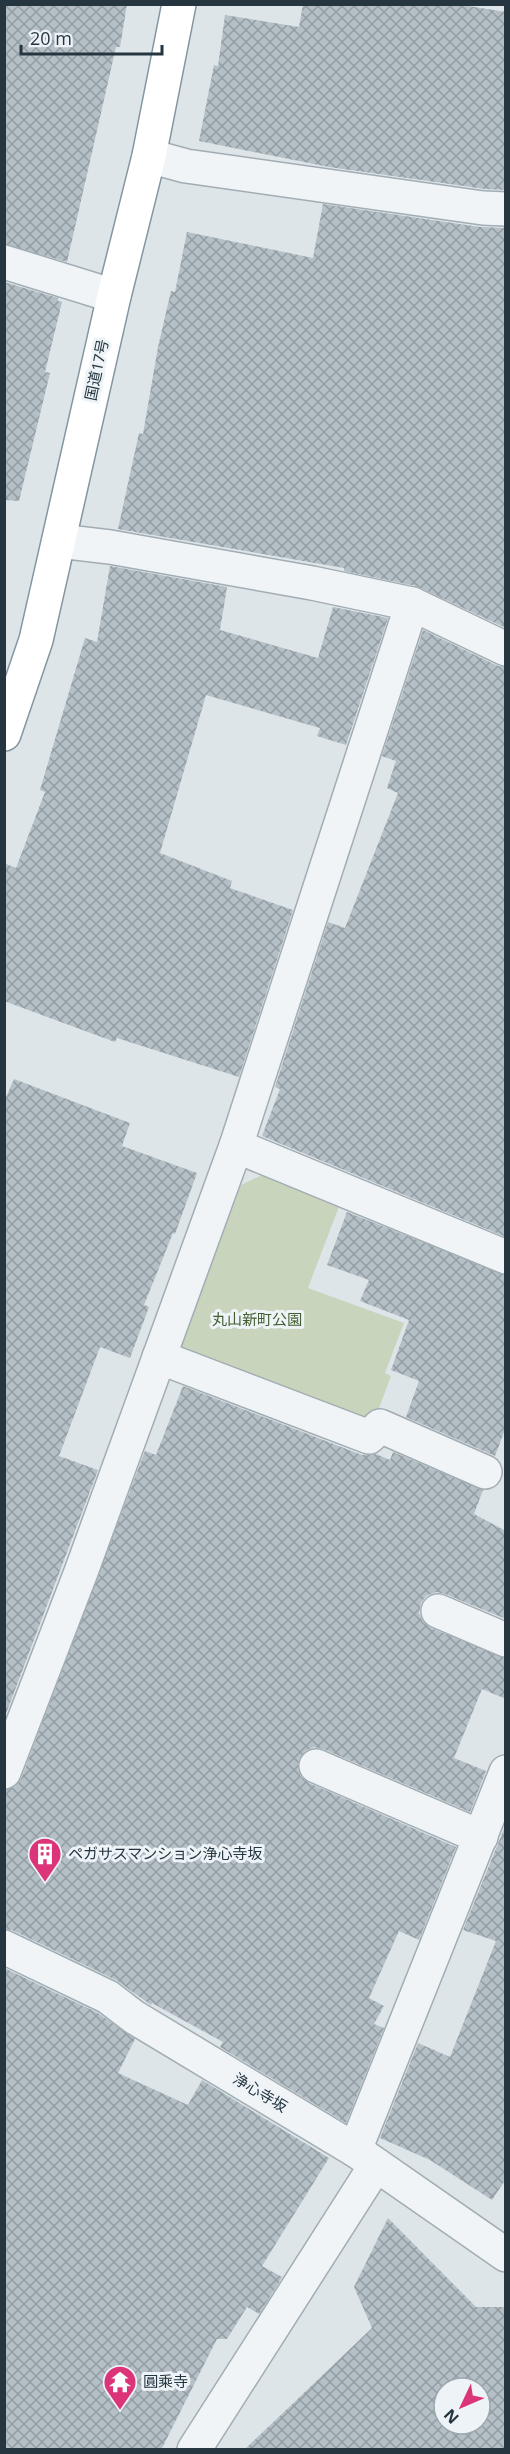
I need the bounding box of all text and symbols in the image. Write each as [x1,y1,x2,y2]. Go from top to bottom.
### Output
scale bar [21,18,162,56]
text: 20 m [30,26,72,50]
street label: 国道17号 [80,337,112,402]
park label: 丸山新町公園 [212,1309,302,1329]
building icon: ペガサスマンション浄心寺坂 [27,1836,63,1883]
place label: ペガサスマンション浄心寺坂 [68,1843,262,1863]
street label: 浄心寺坂 [230,2068,291,2116]
temple icon: 圓乘寺 [102,2364,138,2411]
place label: 圓乘寺 [143,2371,188,2391]
north arrow [432,2376,492,2436]
text: N [439,2404,464,2429]

